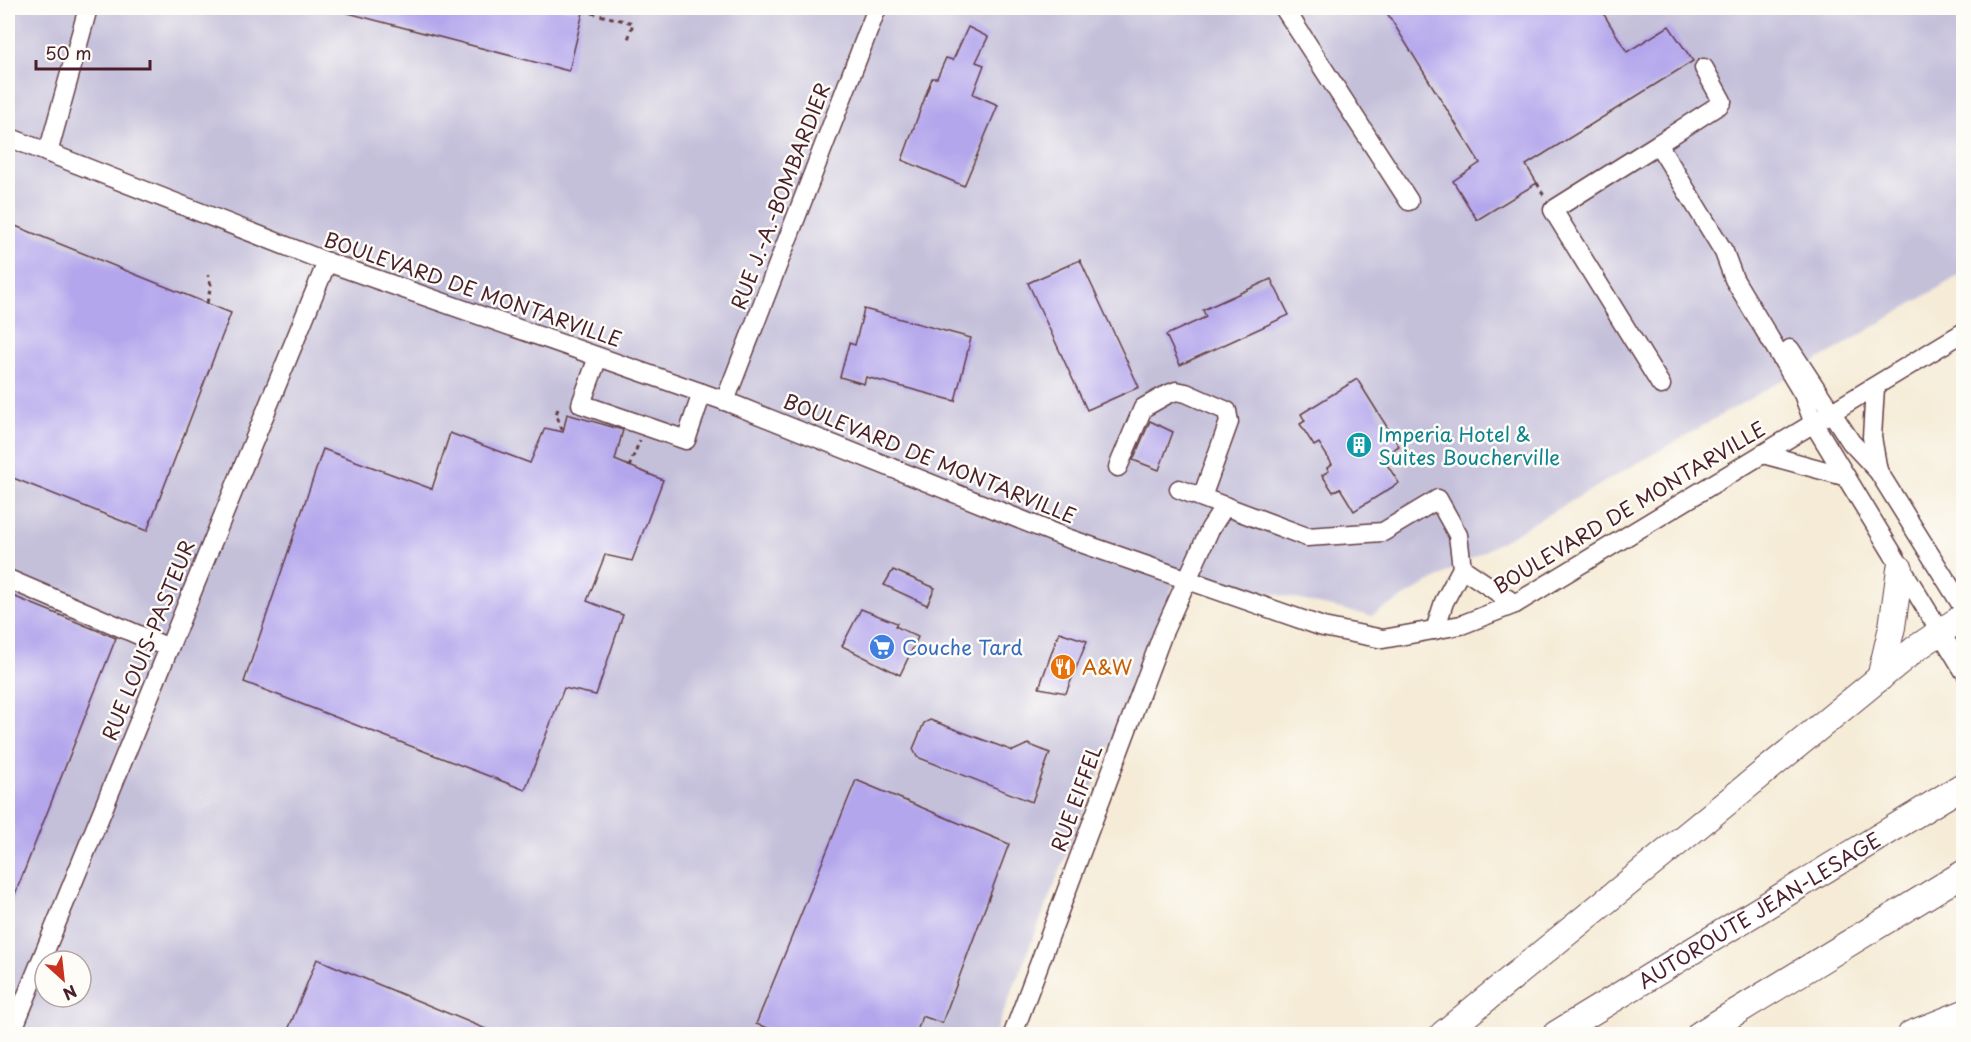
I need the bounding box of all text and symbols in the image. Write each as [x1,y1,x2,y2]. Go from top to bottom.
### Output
scale bar [36,33,150,71]
text: 50 m [45,39,92,66]
street label: RUE J.-A.-BOMBARDIER [723,78,837,314]
street label: BOULEVARD DE MONTARVILLE [320,224,626,354]
street label: BOULEVARD DE MONTARVILLE [779,385,1081,531]
street label: BOULEVARD DE MONTARVILLE [1487,414,1771,600]
place label: Imperia Hotel & Suites Boucherville [1378,419,1560,472]
building icon: Imperia Hotel & Suites Boucherville [1344,430,1374,460]
street label: RUE LOUIS-PASTEUR [94,535,202,745]
supermarket icon: Couche Tard [867,632,897,662]
place label: Couche Tard [902,632,1023,662]
restaurant icon: A&W [1048,652,1078,682]
place label: A&W [1082,652,1133,682]
street label: RUE EIFFEL [1043,740,1109,856]
street label: AUTOROUTE JEAN-LESAGE [1632,824,1886,996]
north arrow [33,949,93,1009]
text: N [59,980,81,1007]

